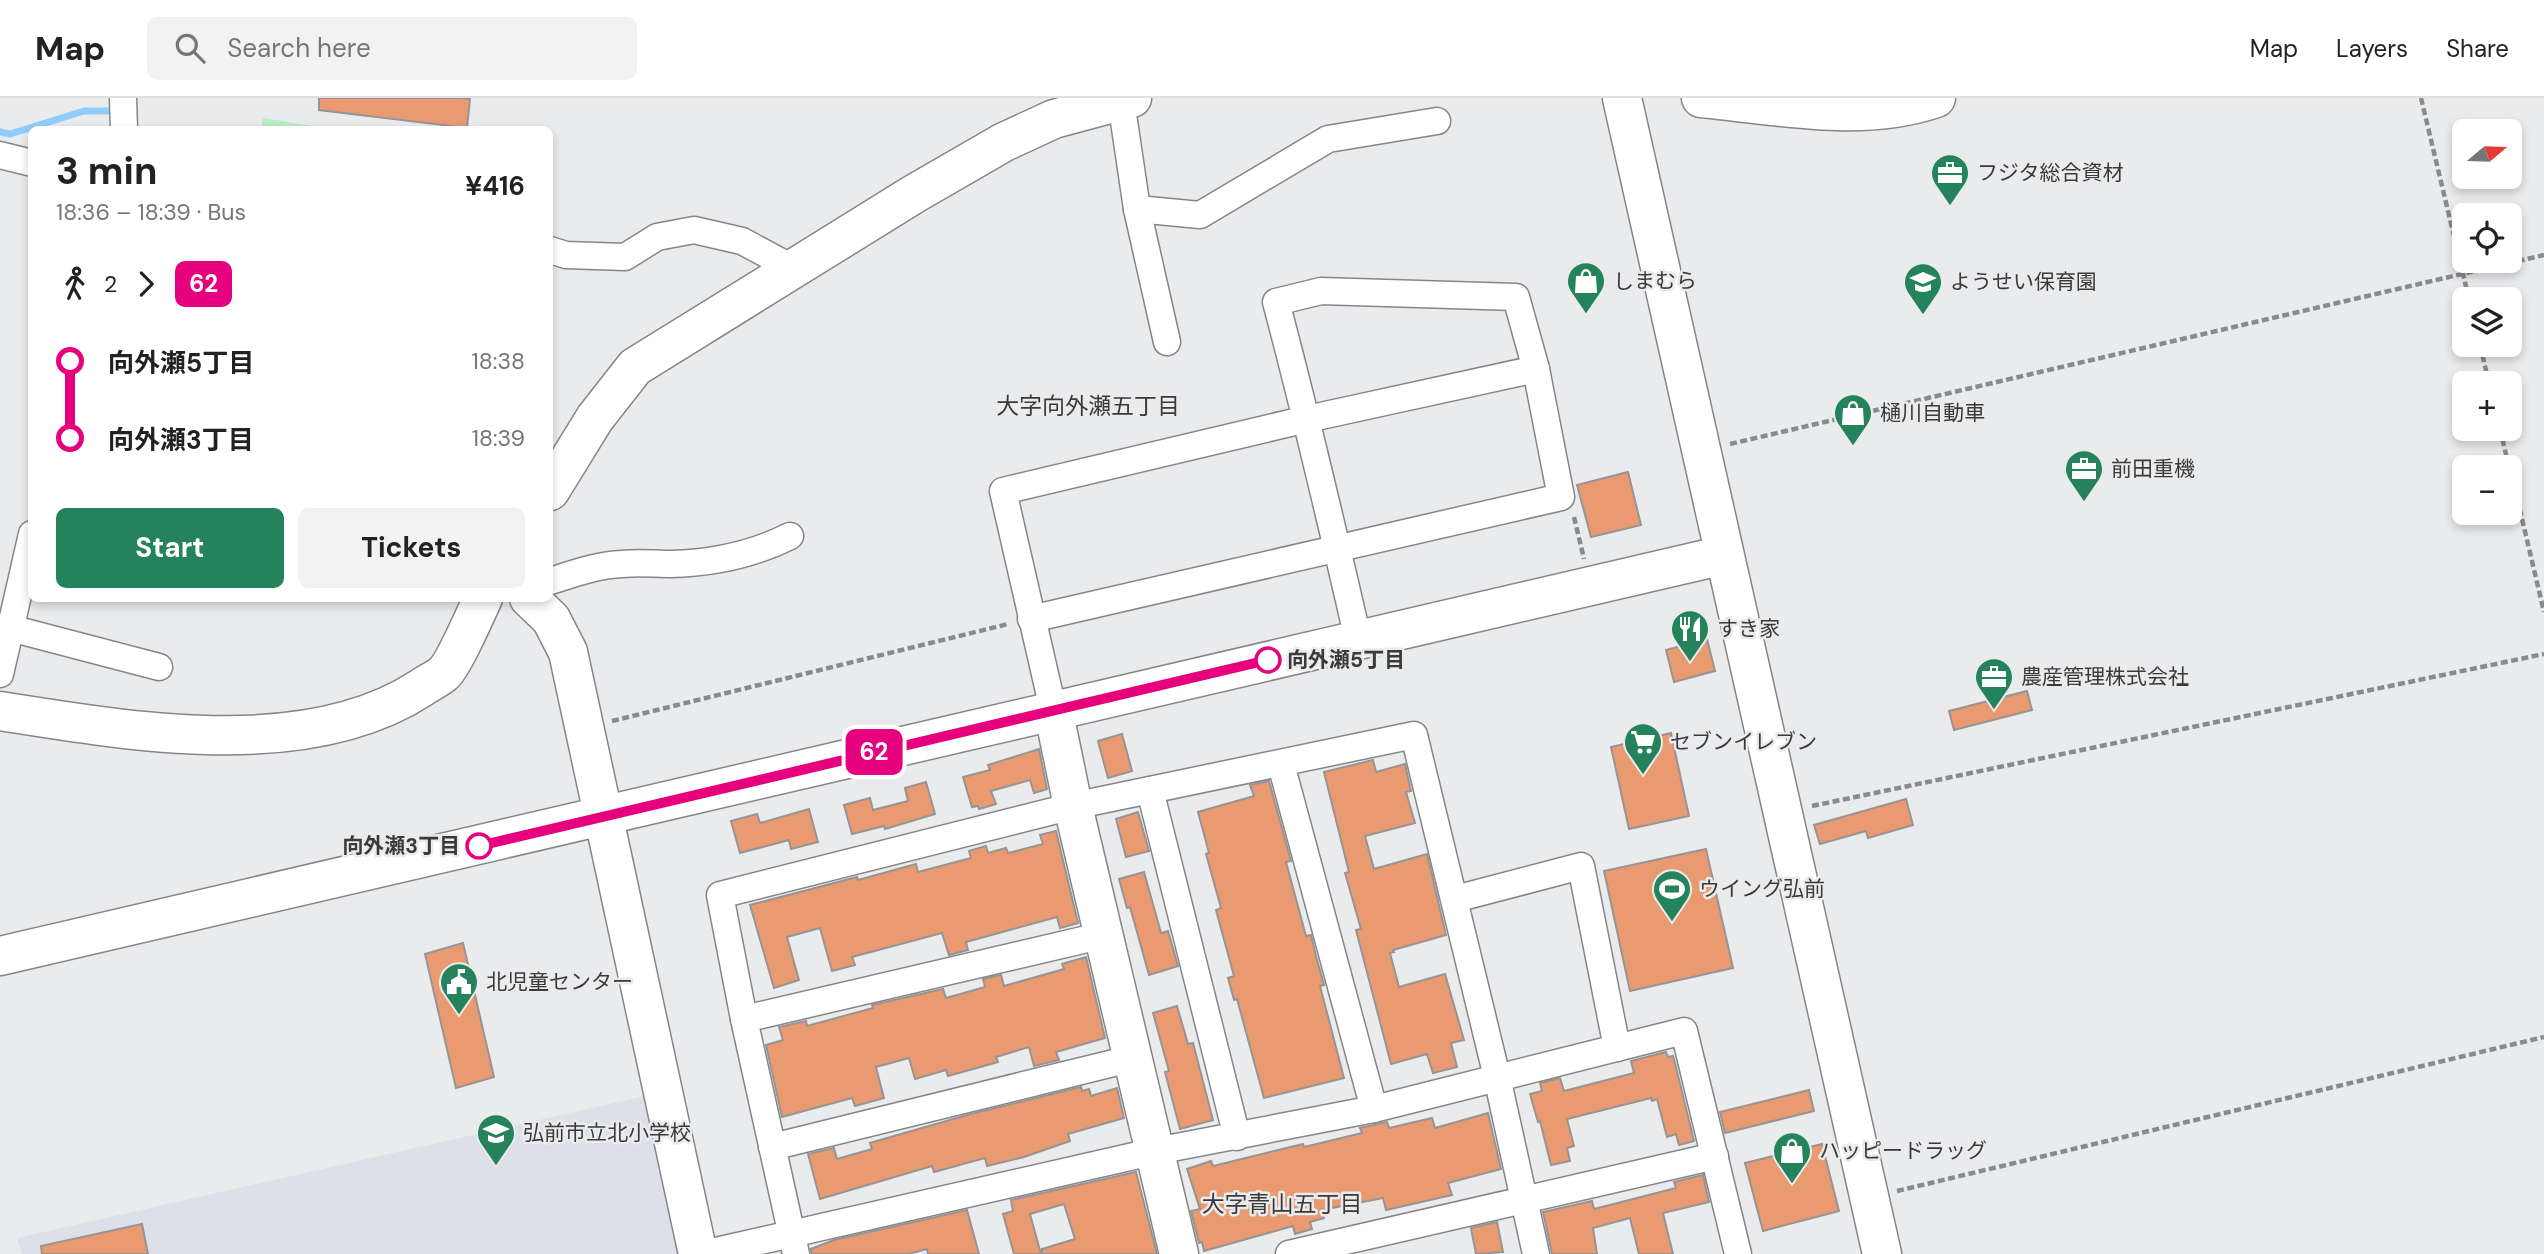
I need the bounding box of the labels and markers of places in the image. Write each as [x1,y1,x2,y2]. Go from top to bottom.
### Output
office icon: フジタ総合資材 [1929,152,1971,207]
place label: フジタ総合資材 [1977,159,2124,187]
shop icon: しまむら [1565,260,1607,315]
school or university icon: ようせい保育園 [1902,261,1944,316]
place label: しまむら [1613,267,1697,295]
place label: ようせい保育園 [1950,268,2097,296]
shop icon: 樋川自動車 [1832,392,1874,447]
place label: 樋川自動車 [1880,399,1985,427]
office icon: 前田重機 [2063,448,2105,503]
place label: 前田重機 [2111,455,2195,483]
restaurant icon: すき家 [1669,608,1711,663]
place label: すき家 [1717,615,1780,643]
place label: 向外瀬5丁目 [1287,646,1405,674]
marker: 向外瀬5丁目 [1255,647,1281,673]
office icon: 農産管理株式会社 [1973,656,2015,711]
place label: 農産管理株式会社 [2021,663,2189,691]
supermarket icon: セブンイレブン [1622,721,1664,776]
place label: セブンイレブン [1670,728,1817,756]
place label: 向外瀬3丁目 [342,832,460,860]
marker: 向外瀬3丁目 [466,833,492,859]
sports icon: ウイング弘前 [1651,868,1693,923]
place label: ウイング弘前 [1699,875,1825,903]
public building icon: 北児童センター [438,961,480,1016]
place label: 北児童センター [486,968,633,996]
school or university icon: 弘前市立北小学校 [475,1112,517,1167]
place label: 弘前市立北小学校 [523,1119,691,1147]
shop icon: ハッピードラッグ [1771,1130,1813,1185]
place label: ハッピードラッグ [1819,1137,1987,1165]

